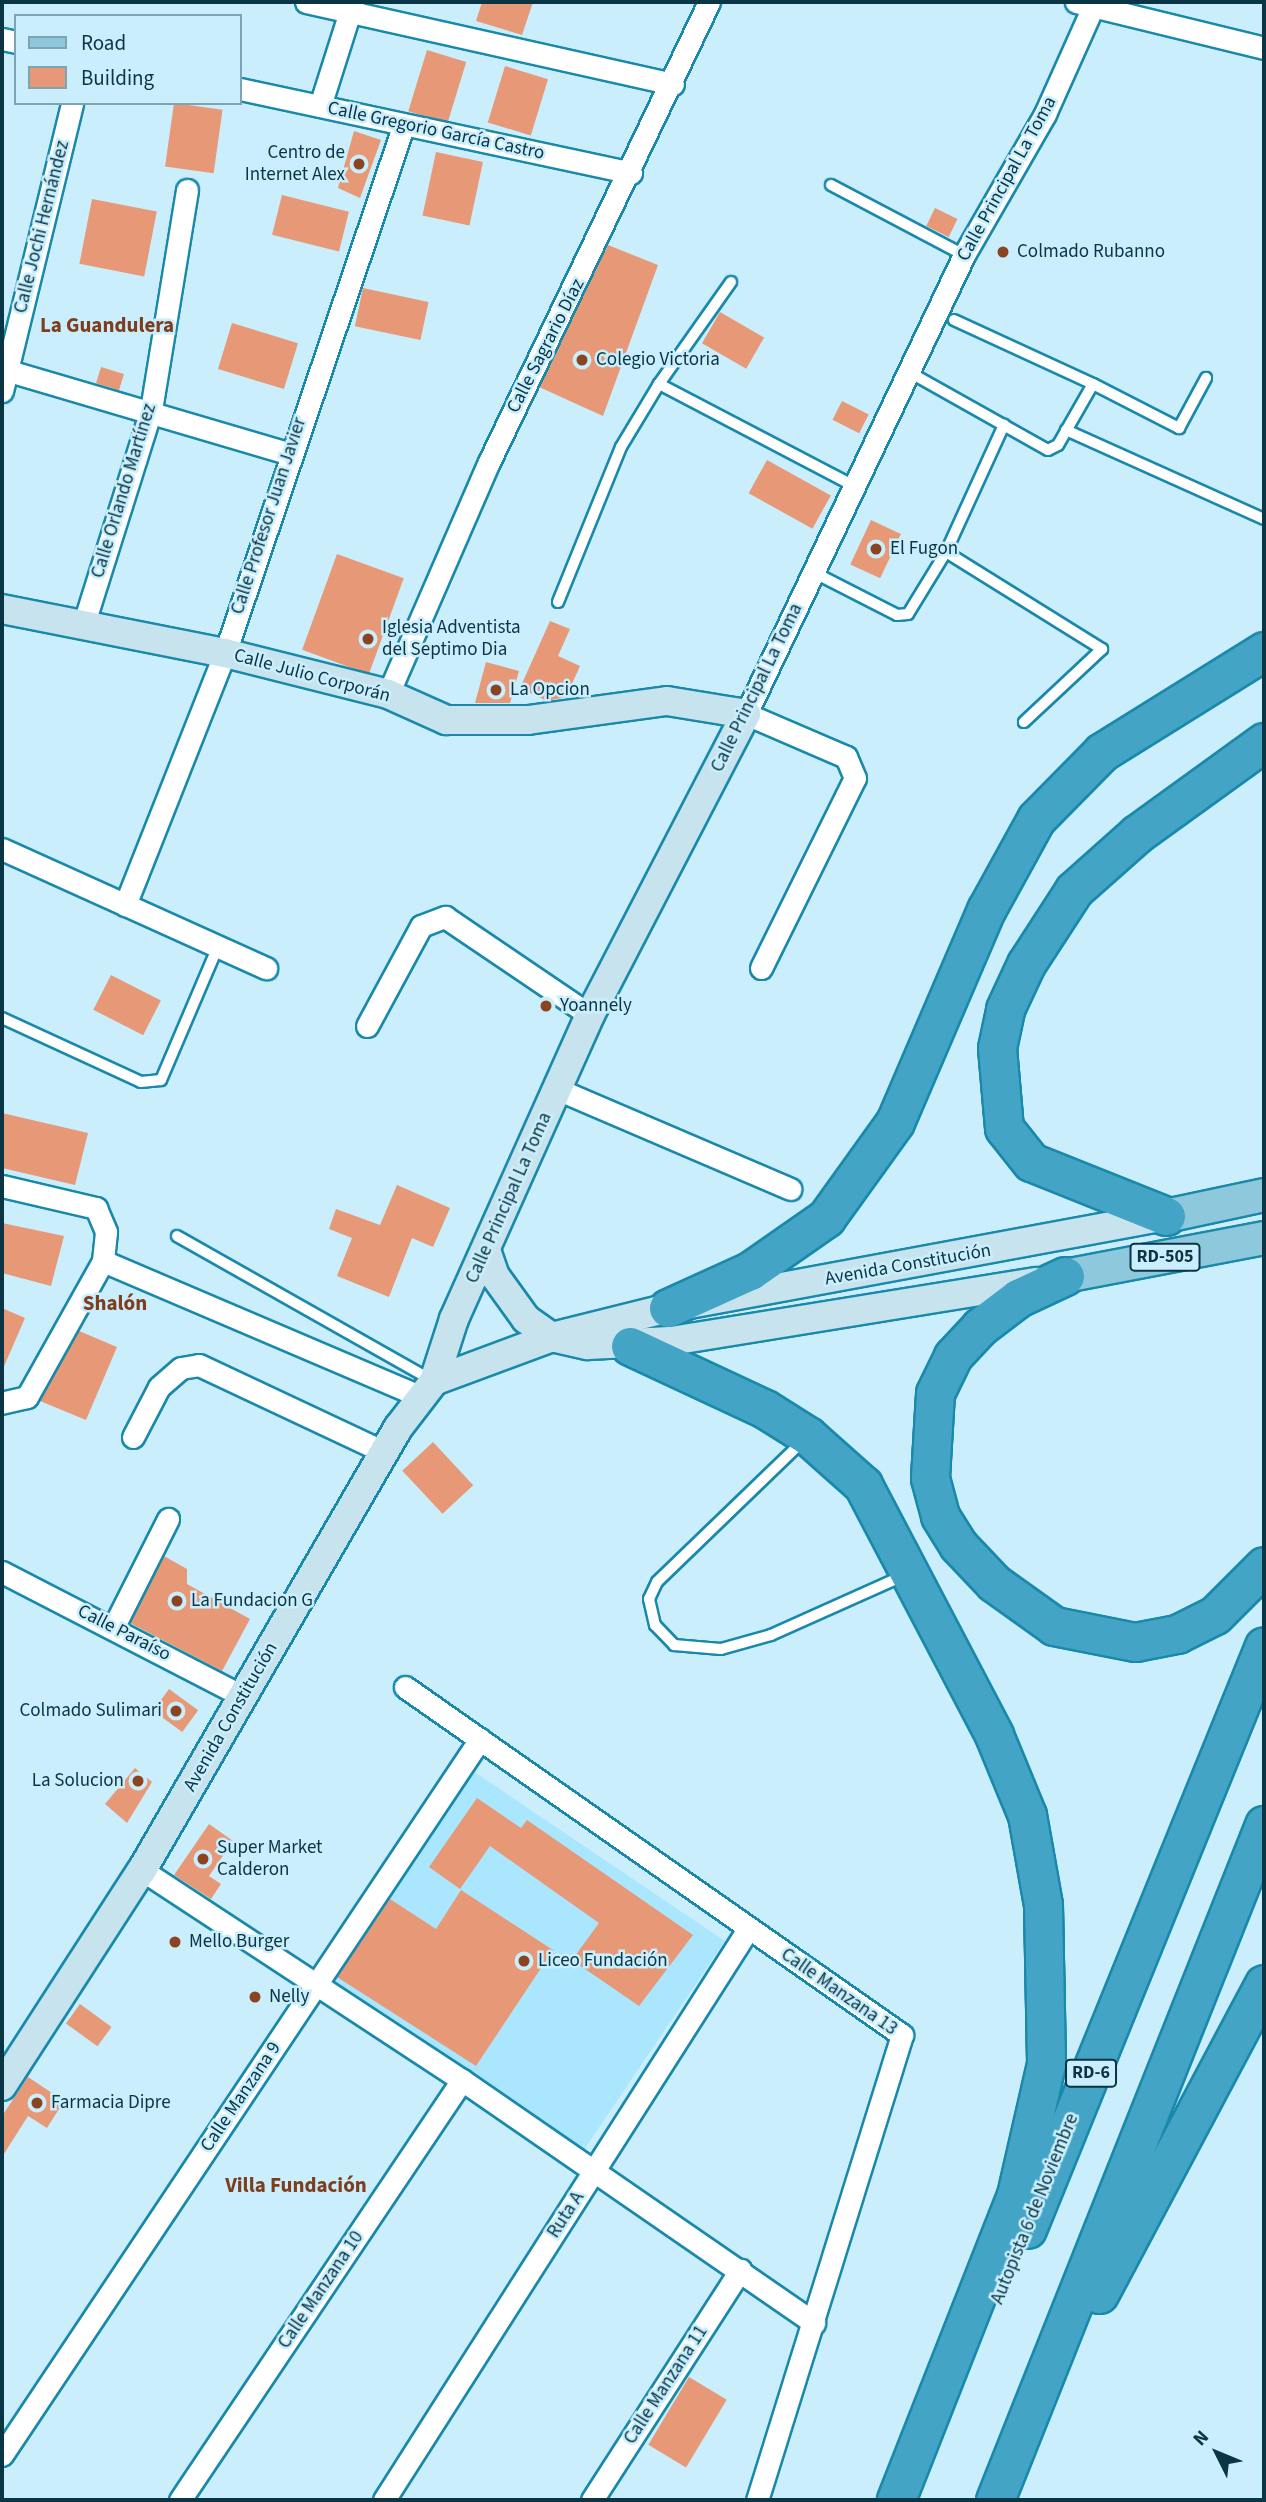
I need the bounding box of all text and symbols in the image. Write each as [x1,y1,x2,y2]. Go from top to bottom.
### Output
legend [14,14,242,105]
text: Road [81,28,126,58]
text: Building [81,63,154,93]
street label: Calle Principal La Toma [952,93,1062,265]
street label: Calle Gregorio García Castro [325,97,547,165]
street label: Calle Jochi Hernández [10,138,74,316]
place label: Centro de Internet Alex [245,142,345,186]
marker: Centro de Internet Alex [351,156,367,172]
place label: Colmado Rubanno [1017,241,1165,263]
marker: Colmado Rubanno [995,244,1011,260]
street label: Calle Sagrario Díaz [502,275,590,417]
district label: La Guandulera [40,312,174,338]
place label: Colegio Victoria [596,349,720,371]
marker: Colegio Victoria [574,352,590,368]
street label: Calle Orlando Martínez [87,401,161,581]
street label: Calle Profesor Juan Javier [226,415,312,617]
place label: El Fugon [890,538,958,560]
marker: El Fugon [868,541,884,557]
street label: Calle Principal La Toma [706,600,808,776]
place label: Iglesia Adventista del Septimo Dia [382,617,521,661]
marker: Iglesia Adventista del Septimo Dia [360,631,376,647]
street label: Calle Julio Corporán [231,644,393,708]
place label: La Opcion [510,679,590,701]
marker: La Opcion [488,682,504,698]
place label: Yoannely [560,995,632,1017]
marker: Yoannely [538,998,554,1014]
street label: Calle Principal La Toma [461,1109,557,1287]
street label: Avenida Constitución [823,1239,993,1291]
road number: RD-505 [1128,1242,1202,1272]
district label: Shalón [83,1290,147,1316]
place label: La Fundacion G [191,1590,313,1612]
marker: La Fundacion G [169,1593,185,1609]
street label: Calle Paraíso [74,1600,174,1666]
street label: Avenida Constitución [179,1638,283,1796]
place label: Colmado Sulimari [19,1700,162,1722]
marker: Colmado Sulimari [168,1703,184,1719]
place label: La Solucion [32,1770,124,1792]
marker: La Solucion [130,1773,146,1789]
place label: Super Market Calderon [217,1837,323,1881]
marker: Super Market Calderon [195,1851,211,1867]
place label: Mello Burger [189,1931,289,1953]
marker: Mello Burger [167,1934,183,1950]
street label: Calle Manzana 13 [776,1943,902,2041]
place label: Liceo Fundación [538,1950,668,1972]
marker: Liceo Fundación [516,1953,532,1969]
place label: Nelly [269,1986,309,2008]
marker: Nelly [247,1989,263,2005]
street label: Calle Manzana 9 [196,2038,286,2156]
road number: RD-6 [1065,2059,1117,2088]
place label: Farmacia Dipre [51,2092,171,2114]
marker: Farmacia Dipre [29,2095,45,2111]
street label: Autopista 6 de Noviembre [986,2110,1084,2308]
district label: Villa Fundación [225,2172,367,2198]
street label: Ruta A [543,2187,589,2243]
street label: Calle Manzana 10 [273,2227,369,2353]
street label: Calle Manzana 11 [619,2321,713,2449]
north arrow [1182,2418,1252,2488]
text: N [1187,2425,1215,2452]

